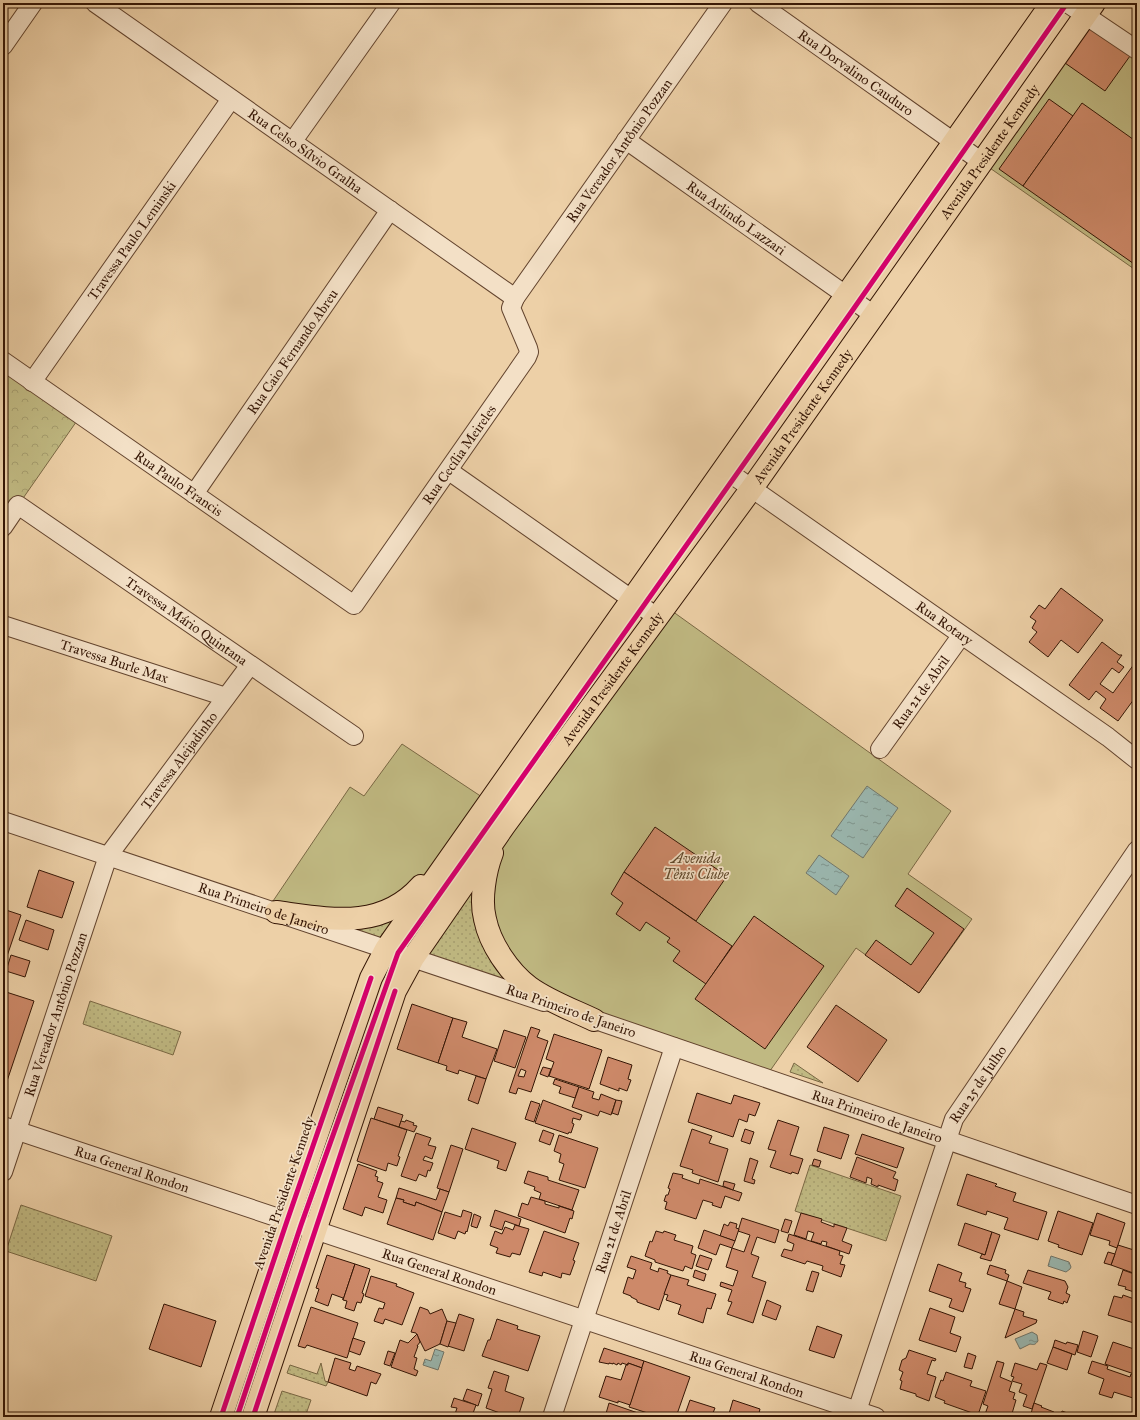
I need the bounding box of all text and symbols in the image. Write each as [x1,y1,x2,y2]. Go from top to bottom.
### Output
street label: Rua Dorvalino Cauduro [795,26,917,119]
street label: Rua Vereador Antônio Pozzan [562,75,676,226]
street label: Avenida Presidente Kennedy [935,80,1043,223]
street label: Rua Celso Sílvio Gralha [245,105,366,197]
street label: Travessa Paulo Leminski [84,177,179,303]
street label: Rua Arlindo Lazzari [683,177,789,259]
street label: Rua Caio Fernando Abreu [243,285,342,418]
street label: Avenida Presidente Kennedy [749,345,856,488]
street label: Rua Cecília Meireles [418,401,500,508]
street label: Rua Paulo Francis [131,447,226,520]
street label: Travessa Mário Quintana [122,573,251,669]
street label: Rua Rotary [913,597,977,649]
street label: Avenida Presidente Kennedy [557,608,667,749]
street label: Travessa Burle Max [58,636,171,687]
street label: Rua 21 de Abril [889,652,953,732]
street label: Travessa Aleijadinho [137,708,221,813]
park label: Avenida Tênis Clube [663,850,730,883]
street label: Rua Primeiro de Janeiro [196,878,331,938]
street label: Rua Vereador Antônio Pozzan [20,930,91,1099]
street label: Rua Primeiro de Janeiro [503,981,638,1042]
street label: Rua 25 de Julho [945,1042,1010,1126]
street label: Rua Primeiro de Janeiro [810,1086,945,1146]
street label: Avenida Presidente Kennedy [249,1114,318,1273]
street label: Rua General Rondon [72,1142,192,1196]
street label: Rua 21 de Abril [591,1188,635,1276]
street label: Rua General Rondon [380,1244,499,1299]
street label: Rua General Rondon [687,1347,807,1401]

